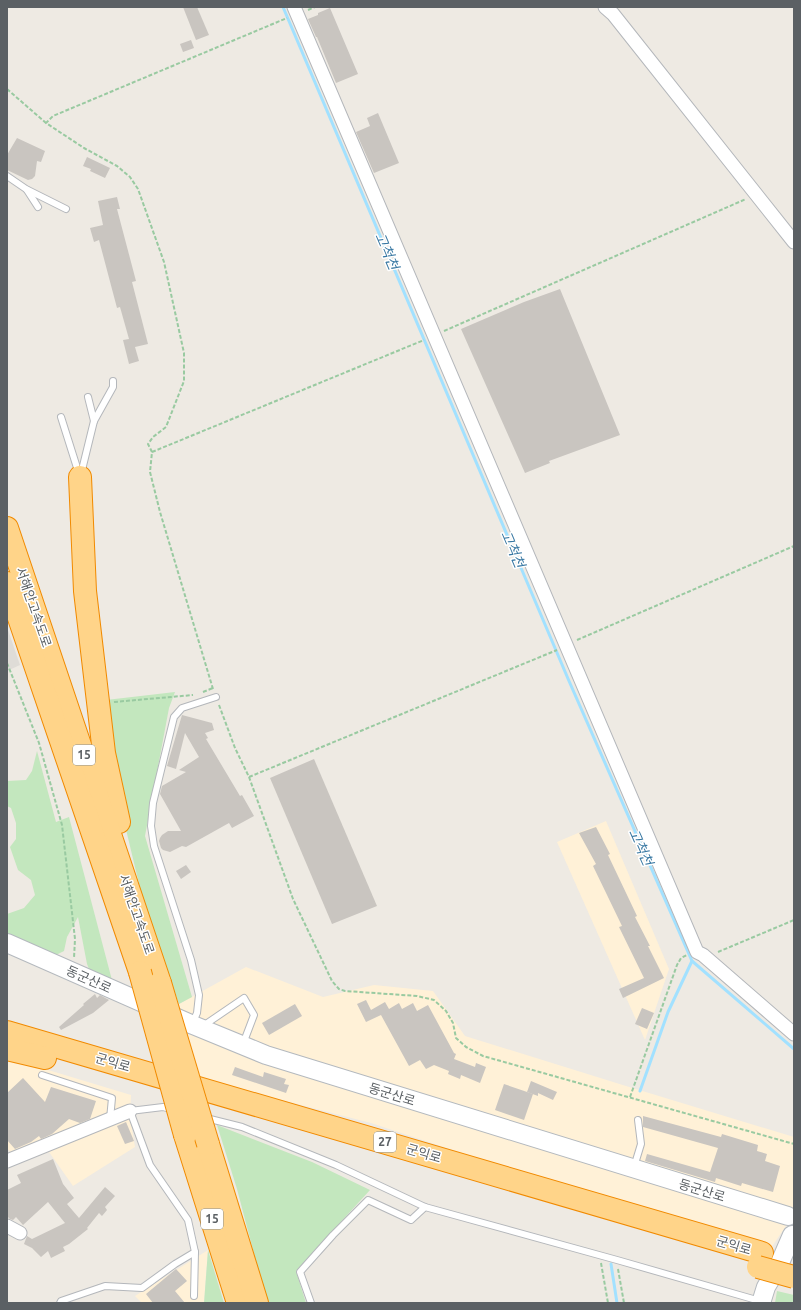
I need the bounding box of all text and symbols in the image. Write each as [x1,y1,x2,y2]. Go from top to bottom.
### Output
water label: 고척천 [372,230,402,273]
water label: 고척천 [498,528,528,571]
street label: 서해안고속도로 [14,565,54,649]
road number: 15 [73,745,95,765]
water label: 고척천 [626,826,657,869]
street label: 서해안고속도로 [117,872,157,956]
street label: 동군산로 [64,963,114,995]
street label: 군익로 [94,1050,132,1074]
street label: 동군산로 [367,1080,417,1108]
road number: 27 [374,1132,396,1152]
street label: 군익로 [405,1141,443,1165]
street label: 동군산로 [677,1176,727,1204]
road number: 15 [201,1209,223,1229]
street label: 군익로 [715,1233,753,1257]

